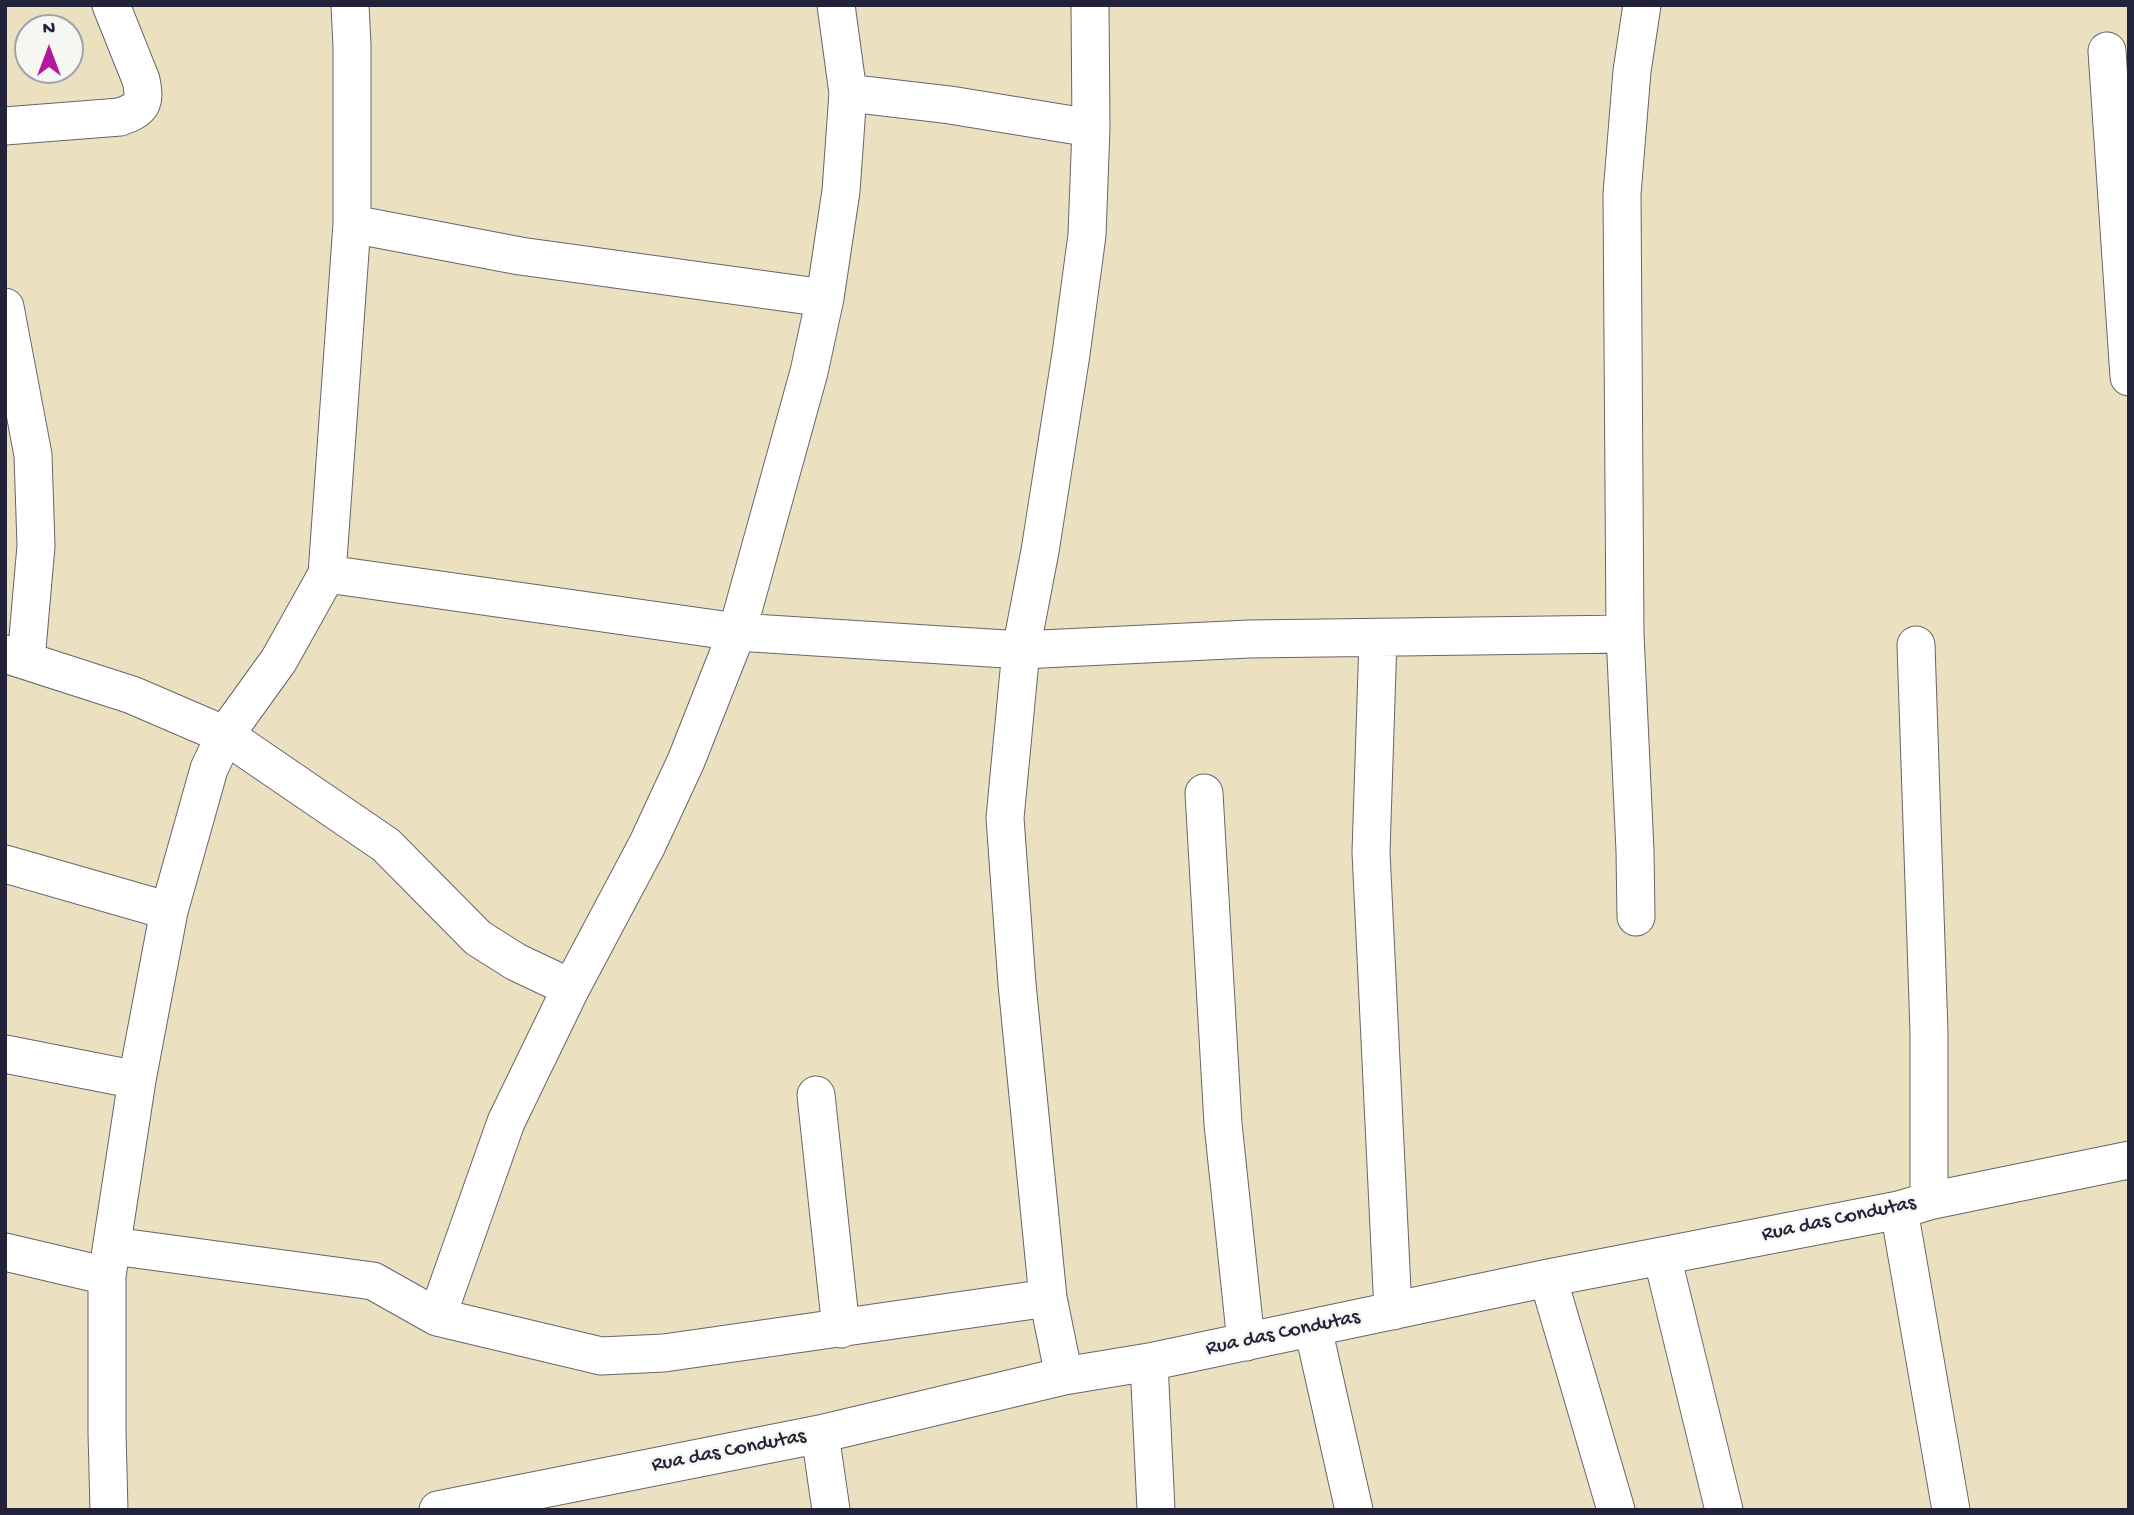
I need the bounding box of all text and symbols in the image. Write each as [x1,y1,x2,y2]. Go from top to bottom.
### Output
north arrow [14,14,84,84]
text: N [43,18,55,41]
street label: Rua das Condutas [1760,1191,1918,1249]
street label: Rua das Condutas [1204,1305,1362,1363]
street label: Rua das Condutas [650,1425,808,1479]

